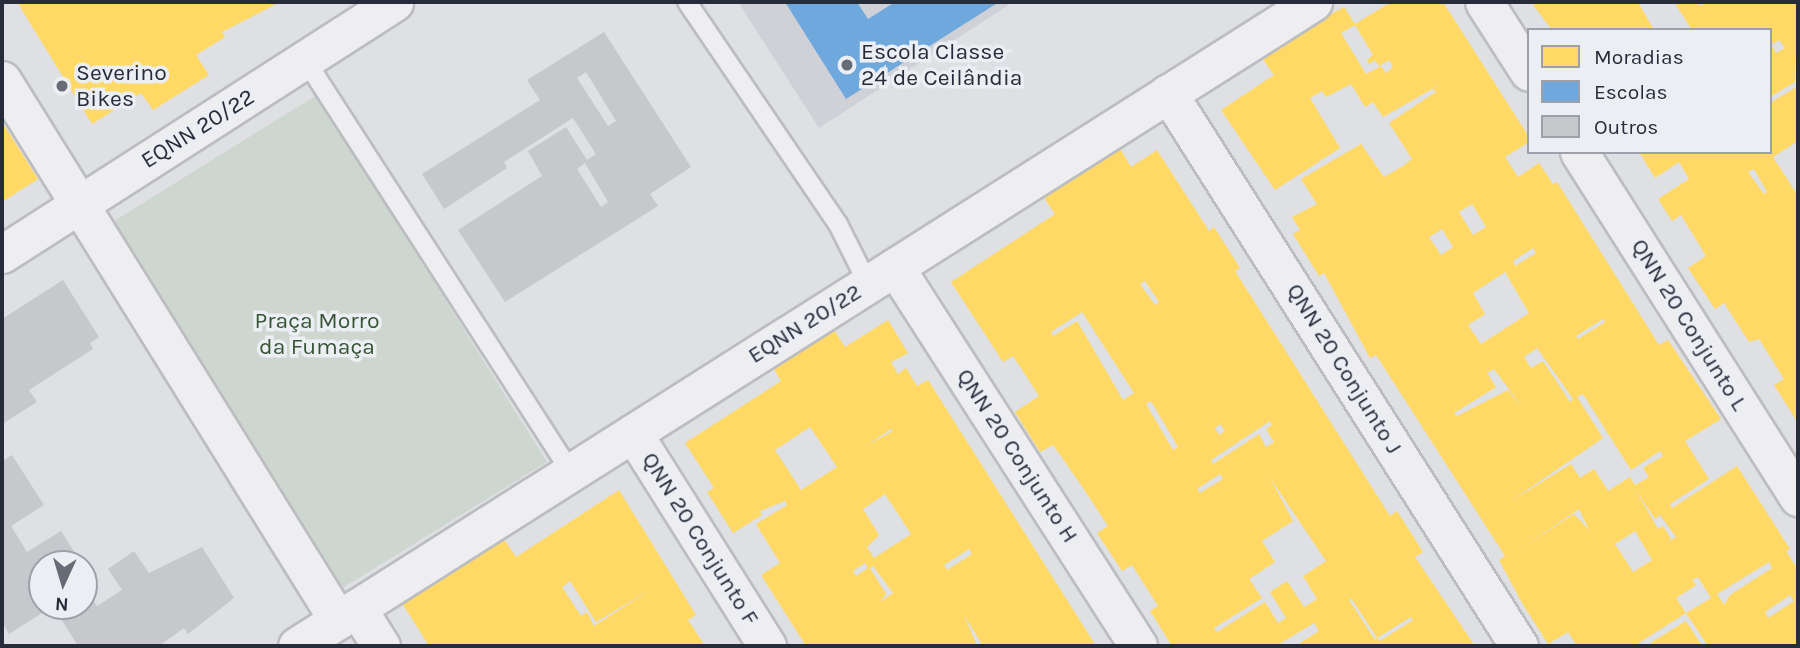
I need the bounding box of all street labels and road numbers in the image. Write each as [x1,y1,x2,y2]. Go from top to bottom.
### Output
street label: EQNN 20/22 [136,83,260,175]
street label: QNN 20 Conjunto L [1625,234,1753,416]
street label: EQNN 20/22 [743,278,867,370]
street label: QNN 20 Conjunto J [1280,279,1408,459]
street label: QNN 20 Conjunto H [950,364,1084,548]
street label: QNN 20 Conjunto F [636,447,764,631]

